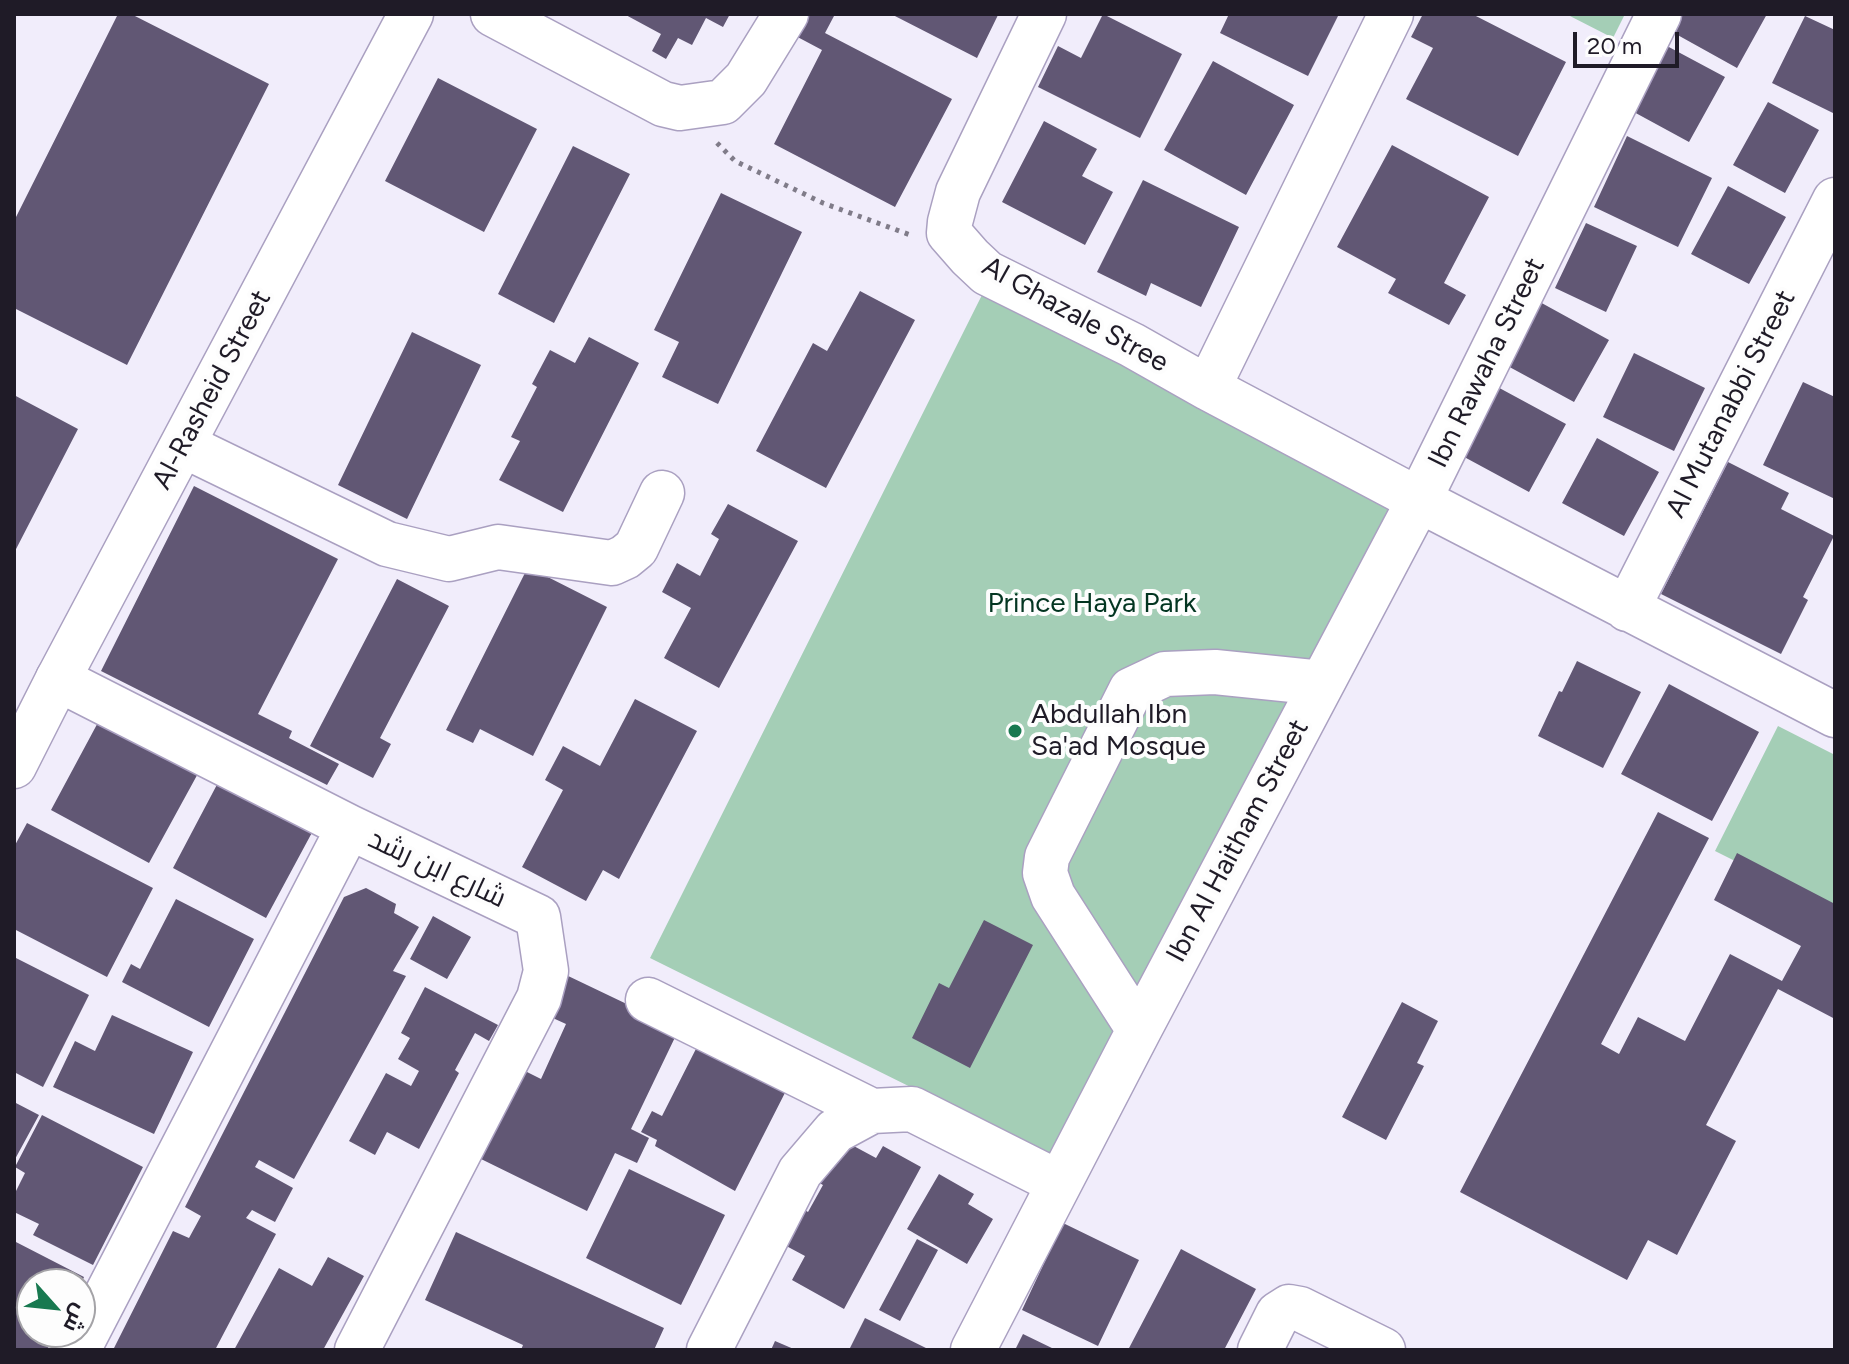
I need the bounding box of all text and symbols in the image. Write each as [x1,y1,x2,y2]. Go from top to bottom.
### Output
scale bar [1577,16,1683,66]
text: 20 m [1587,31,1642,60]
street label: Al Ghazale Stree [976,250,1174,380]
street label: Ibn Rawaha Street [1422,253,1552,473]
street label: Al-Rasheid Street [145,285,279,495]
street label: Al Mutanabbi Street [1659,285,1803,523]
park label: Prince Haya Park [988,587,1196,621]
place label: Abdullah Ibn Sa'ad Mosque [1031,698,1206,764]
street label: Ibn Al Haitham Street [1160,714,1316,968]
marker: Abdullah Ibn Sa'ad Mosque [1006,722,1024,740]
street label: شارع ابن رشد [363,822,511,916]
north arrow [16,1268,96,1348]
text: ش [58,1300,94,1337]

